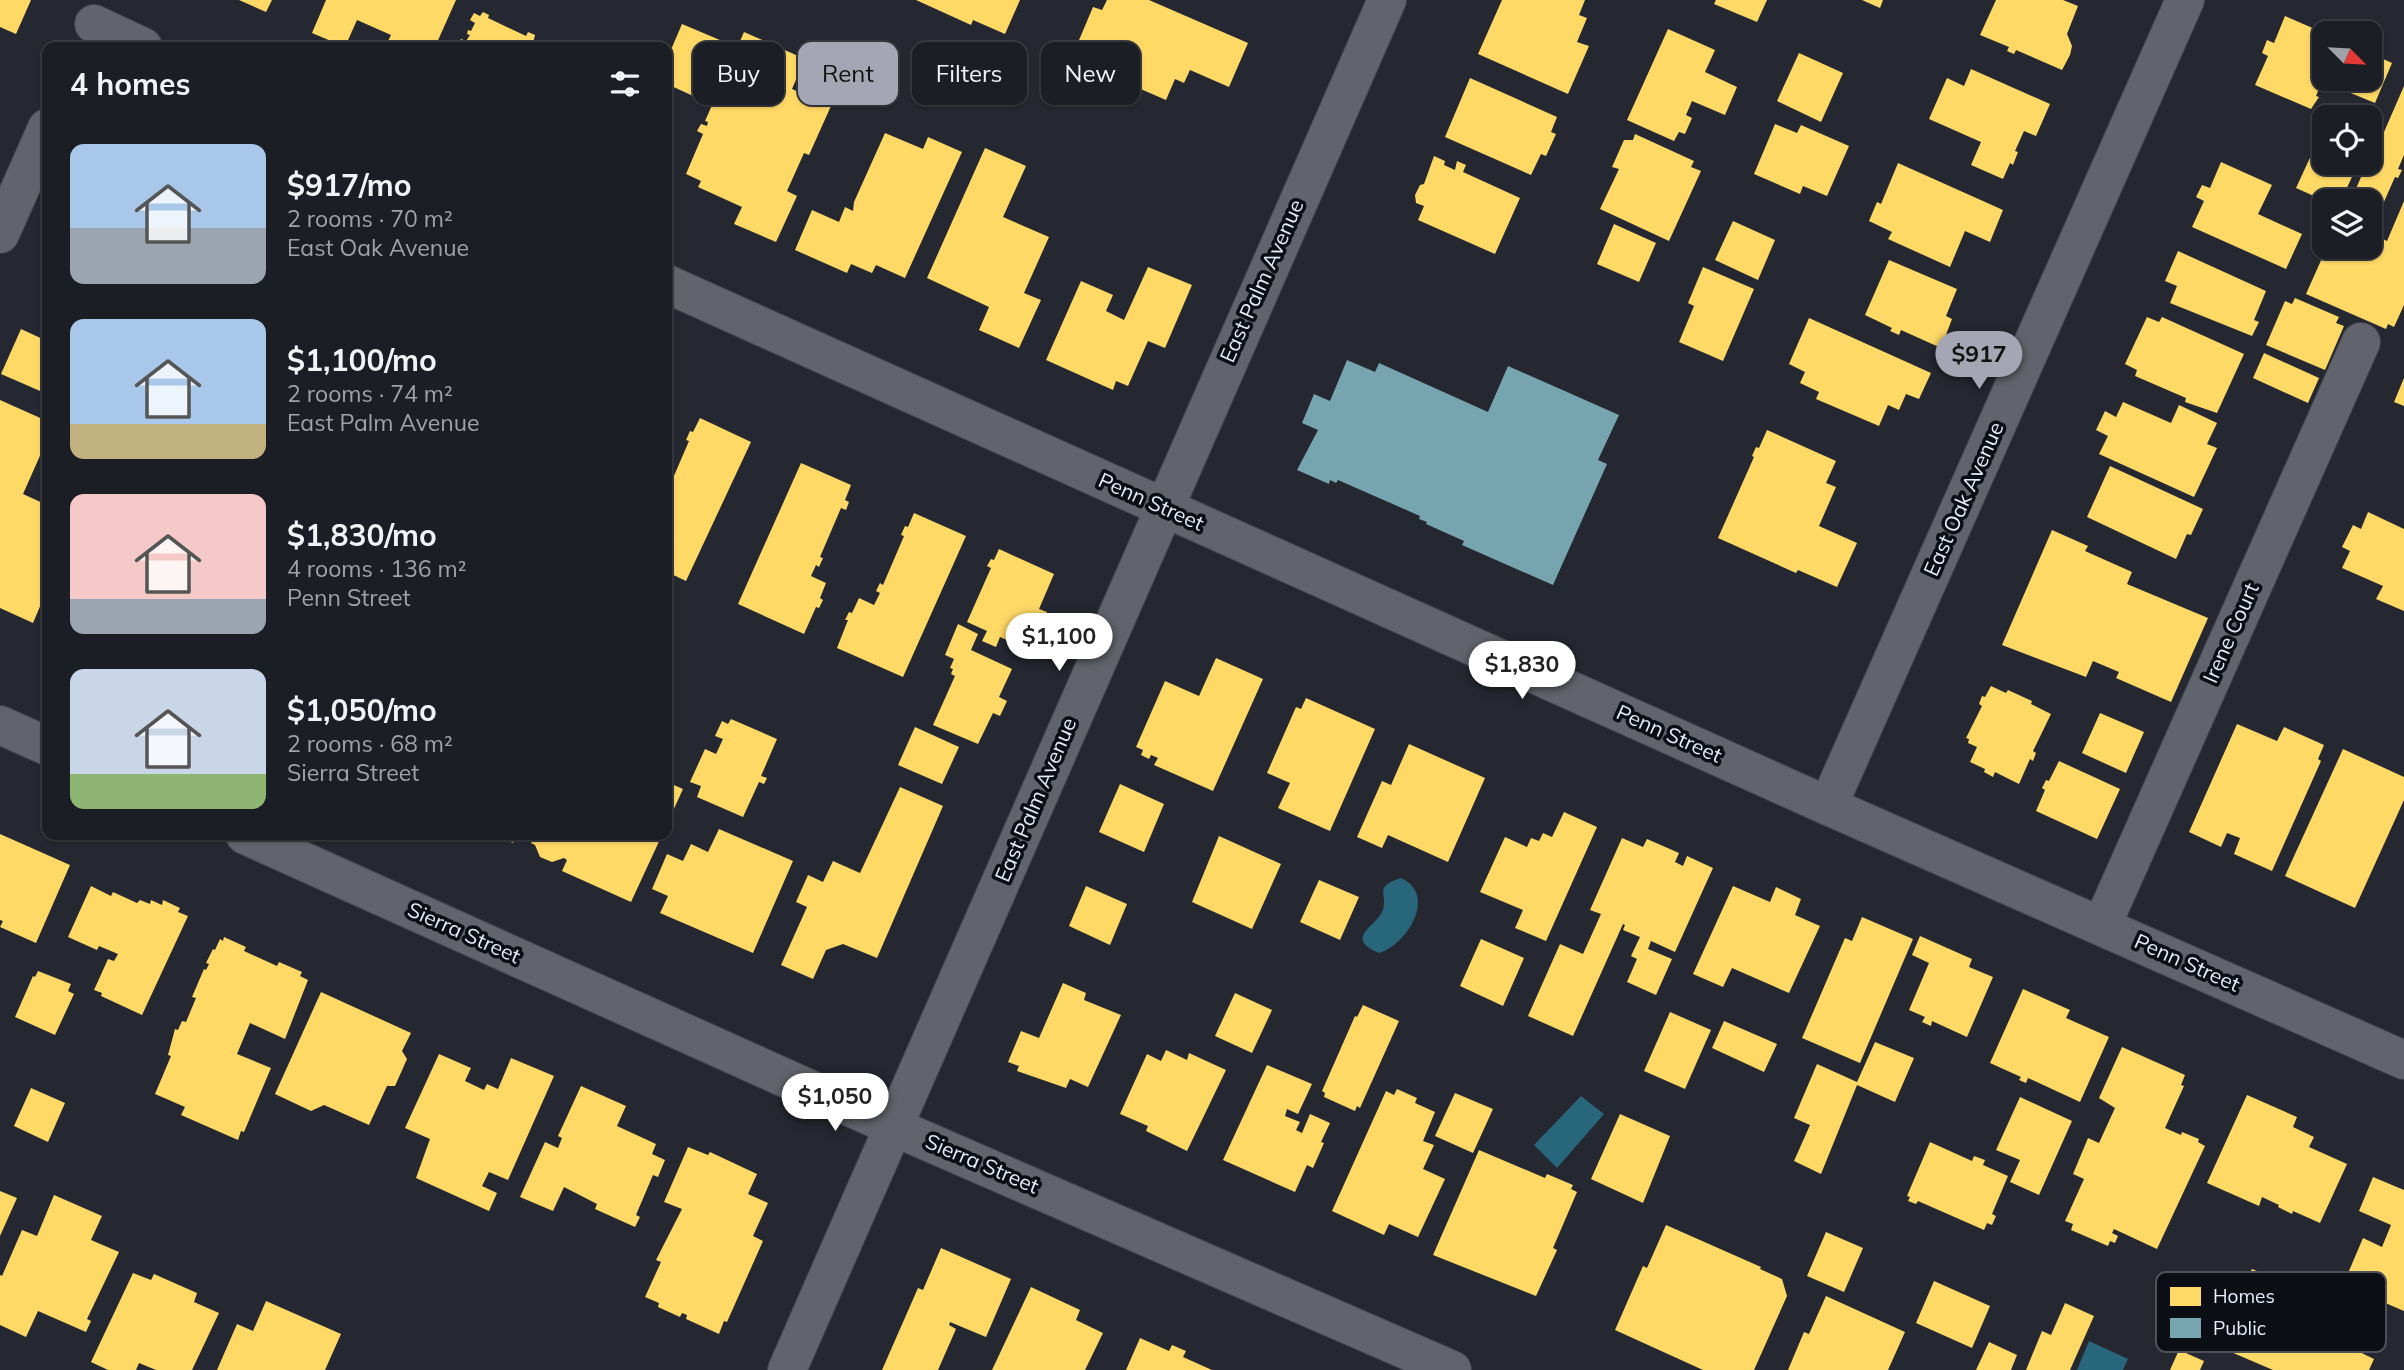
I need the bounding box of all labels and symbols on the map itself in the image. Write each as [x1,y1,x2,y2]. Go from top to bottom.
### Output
north arrow [2312,21,2382,91]
street label: East Palm Avenue [1213,195,1309,366]
pin: $917 [1938,332,2020,391]
street label: East Oak Avenue [1917,417,2009,580]
street label: Penn Street [1095,466,1208,536]
street label: Irene Court [2196,579,2264,687]
pin: $1,100 [1002,614,1116,673]
pin: $1,830 [1465,642,1579,701]
street label: Penn Street [1613,698,1726,768]
street label: East Palm Avenue [989,714,1081,886]
street label: Sierra Street [404,896,525,969]
street label: Penn Street [2131,927,2244,997]
pin: $1,050 [778,1074,892,1133]
street label: Sierra Street [922,1128,1043,1199]
legend [2156,1272,2386,1352]
text: Homes [2213,1284,2275,1308]
text: Public [2213,1316,2266,1340]

